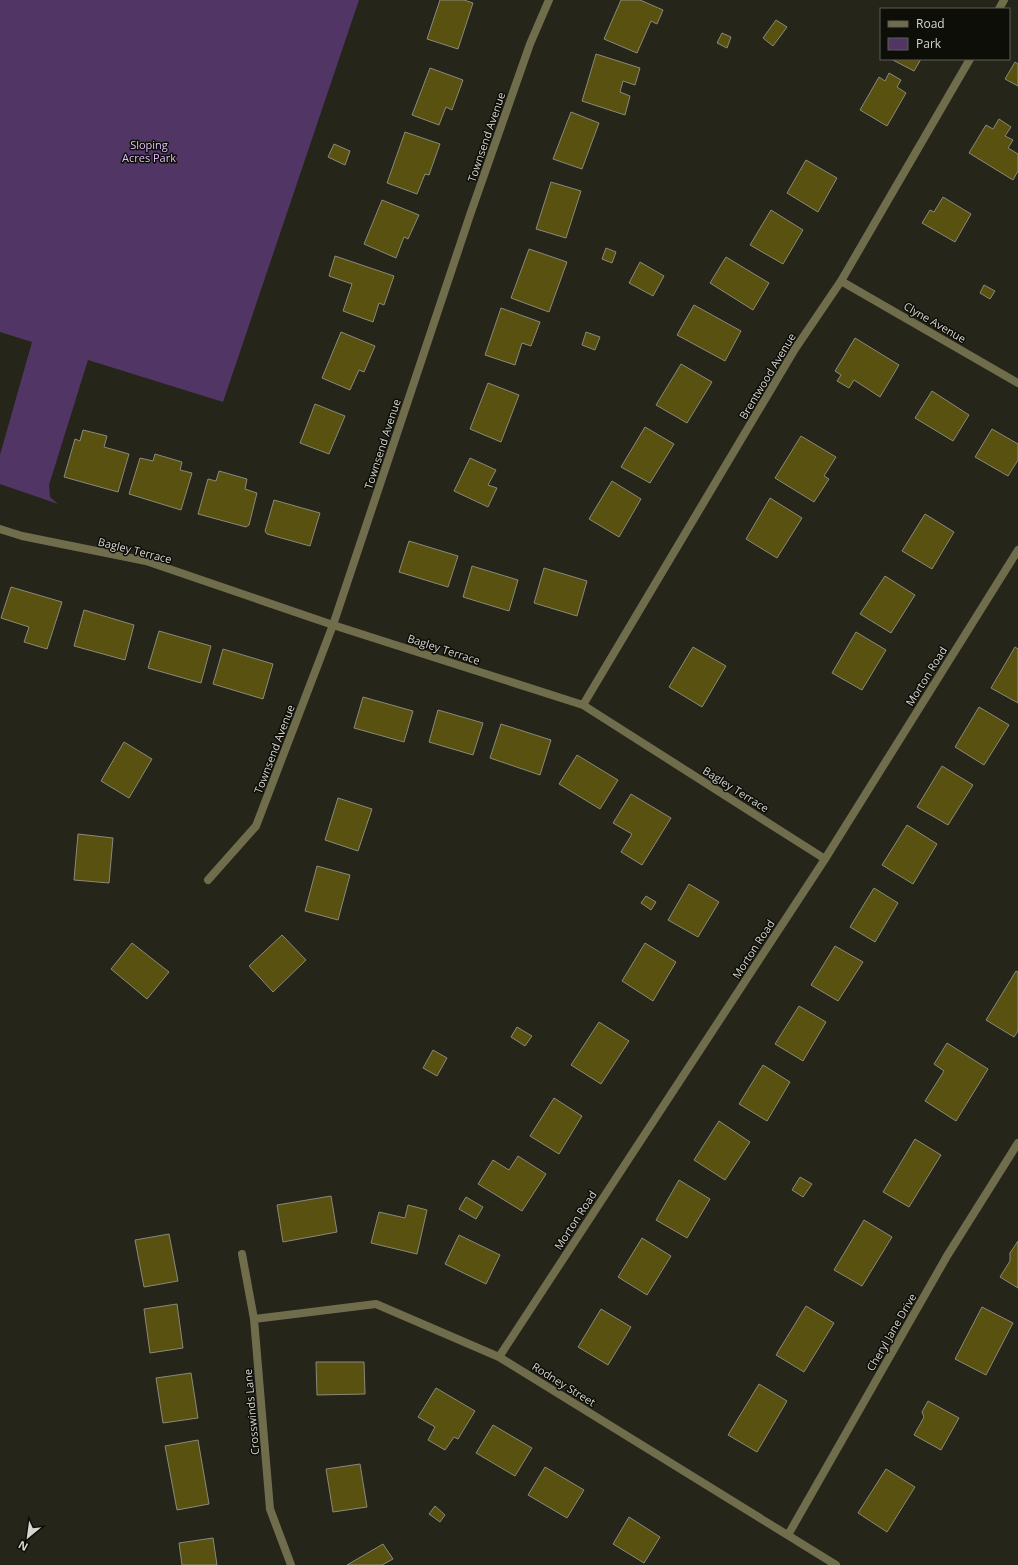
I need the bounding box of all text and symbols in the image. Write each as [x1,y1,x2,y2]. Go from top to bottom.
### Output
legend [880,8,1010,60]
text: Road [916,15,945,32]
text: Park [916,35,942,52]
street label: Townsend Avenue [464,90,508,184]
park label: Sloping Acres Park [122,137,176,165]
street label: Clyne Avenue [901,298,969,346]
street label: Brentwood Avenue [735,330,799,422]
street label: Townsend Avenue [360,397,404,491]
street label: Bagley Terrace [97,534,173,566]
street label: Bagley Terrace [406,630,482,668]
street label: Morton Road [902,643,950,709]
street label: Townsend Avenue [250,702,298,796]
street label: Bagley Terrace [700,763,772,815]
street label: Morton Road [728,917,778,981]
street label: Morton Road [550,1188,600,1252]
street label: Cheryl Jane Drive [863,1290,919,1374]
street label: Rodney Street [529,1359,599,1410]
street label: Crosswinds Lane [240,1368,262,1456]
north arrow [8,1517,48,1557]
text: N [15,1537,30,1555]

